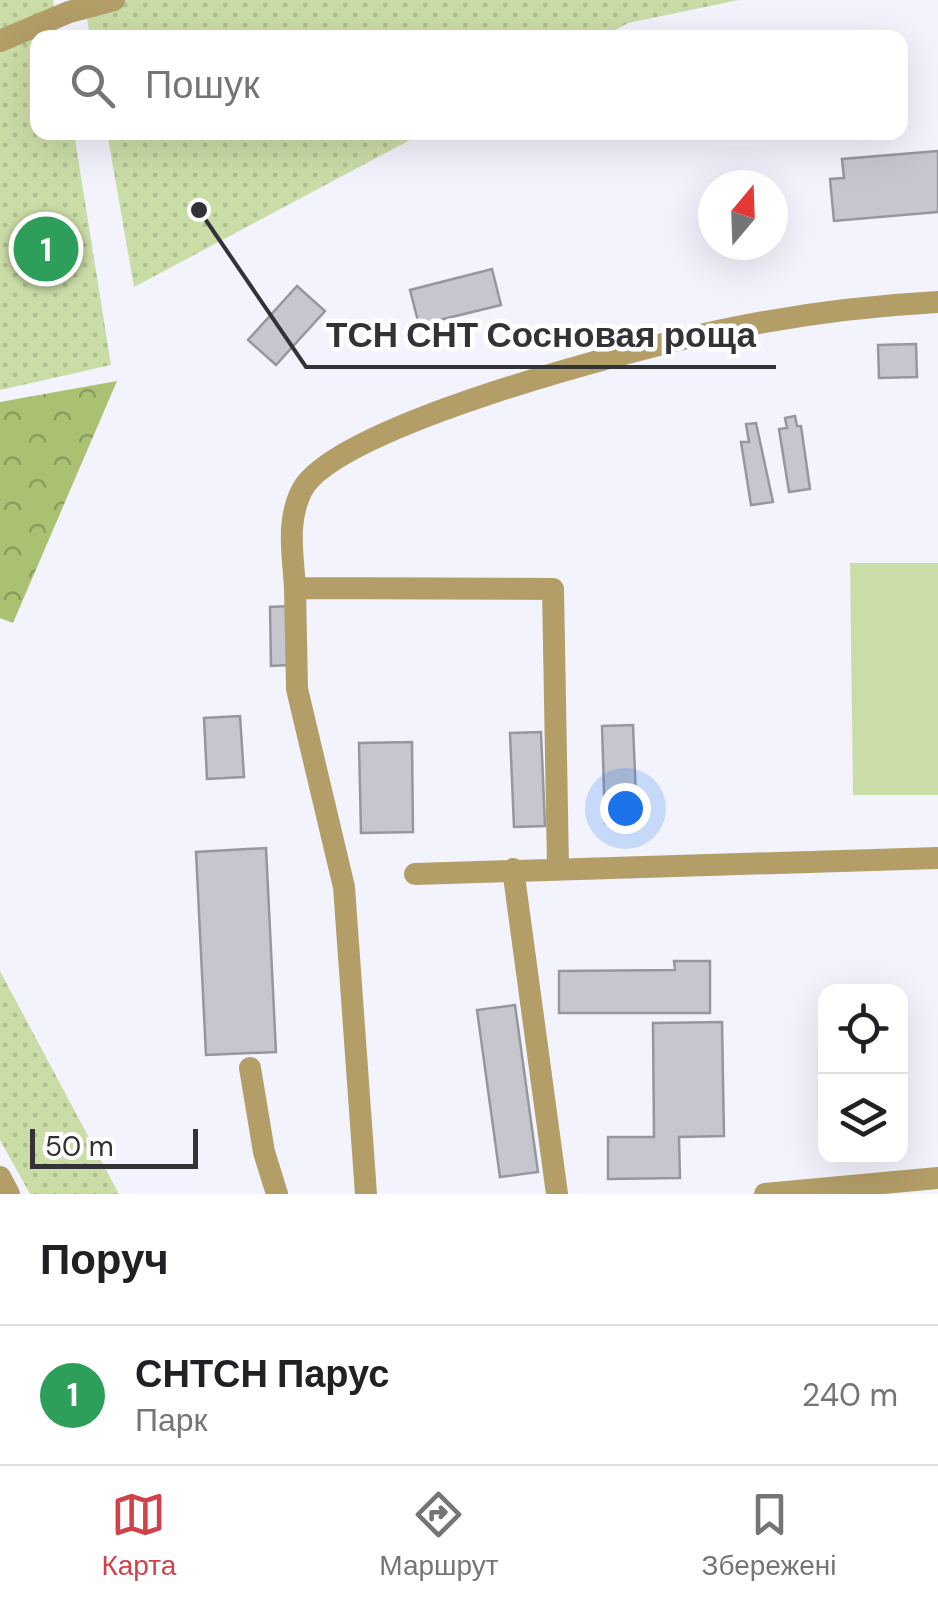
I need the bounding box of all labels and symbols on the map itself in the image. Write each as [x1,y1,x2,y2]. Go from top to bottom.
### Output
north arrow [698,170,788,260]
pin: 1 [13,212,78,286]
callout: ТСН СНТ Сосновая роща [306,302,776,367]
text: ТСН СНТ Сосновая роща [326,312,756,358]
your location [600,783,651,834]
scale bar [30,1124,198,1168]

